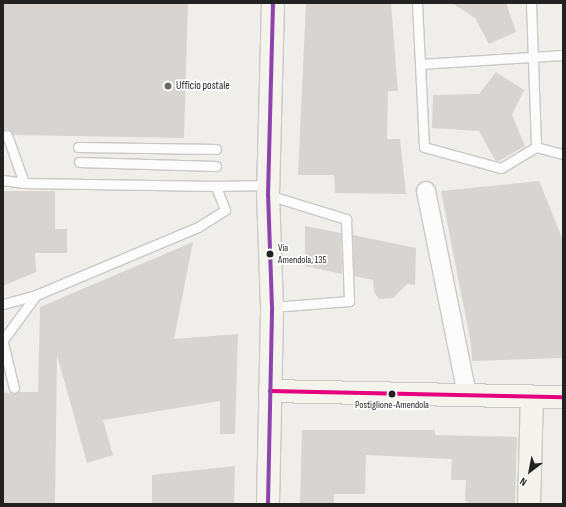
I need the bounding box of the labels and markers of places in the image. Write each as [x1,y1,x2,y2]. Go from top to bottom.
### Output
place label: Ufficio postale [176,79,230,93]
marker: Ufficio postale [163,81,173,91]
place label: Via Amendola, 135 [278,242,326,266]
marker: Via Amendola, 135 [265,249,275,259]
marker: Postiglione-Amendola [387,389,397,399]
place label: Postiglione-Amendola [355,400,429,412]

